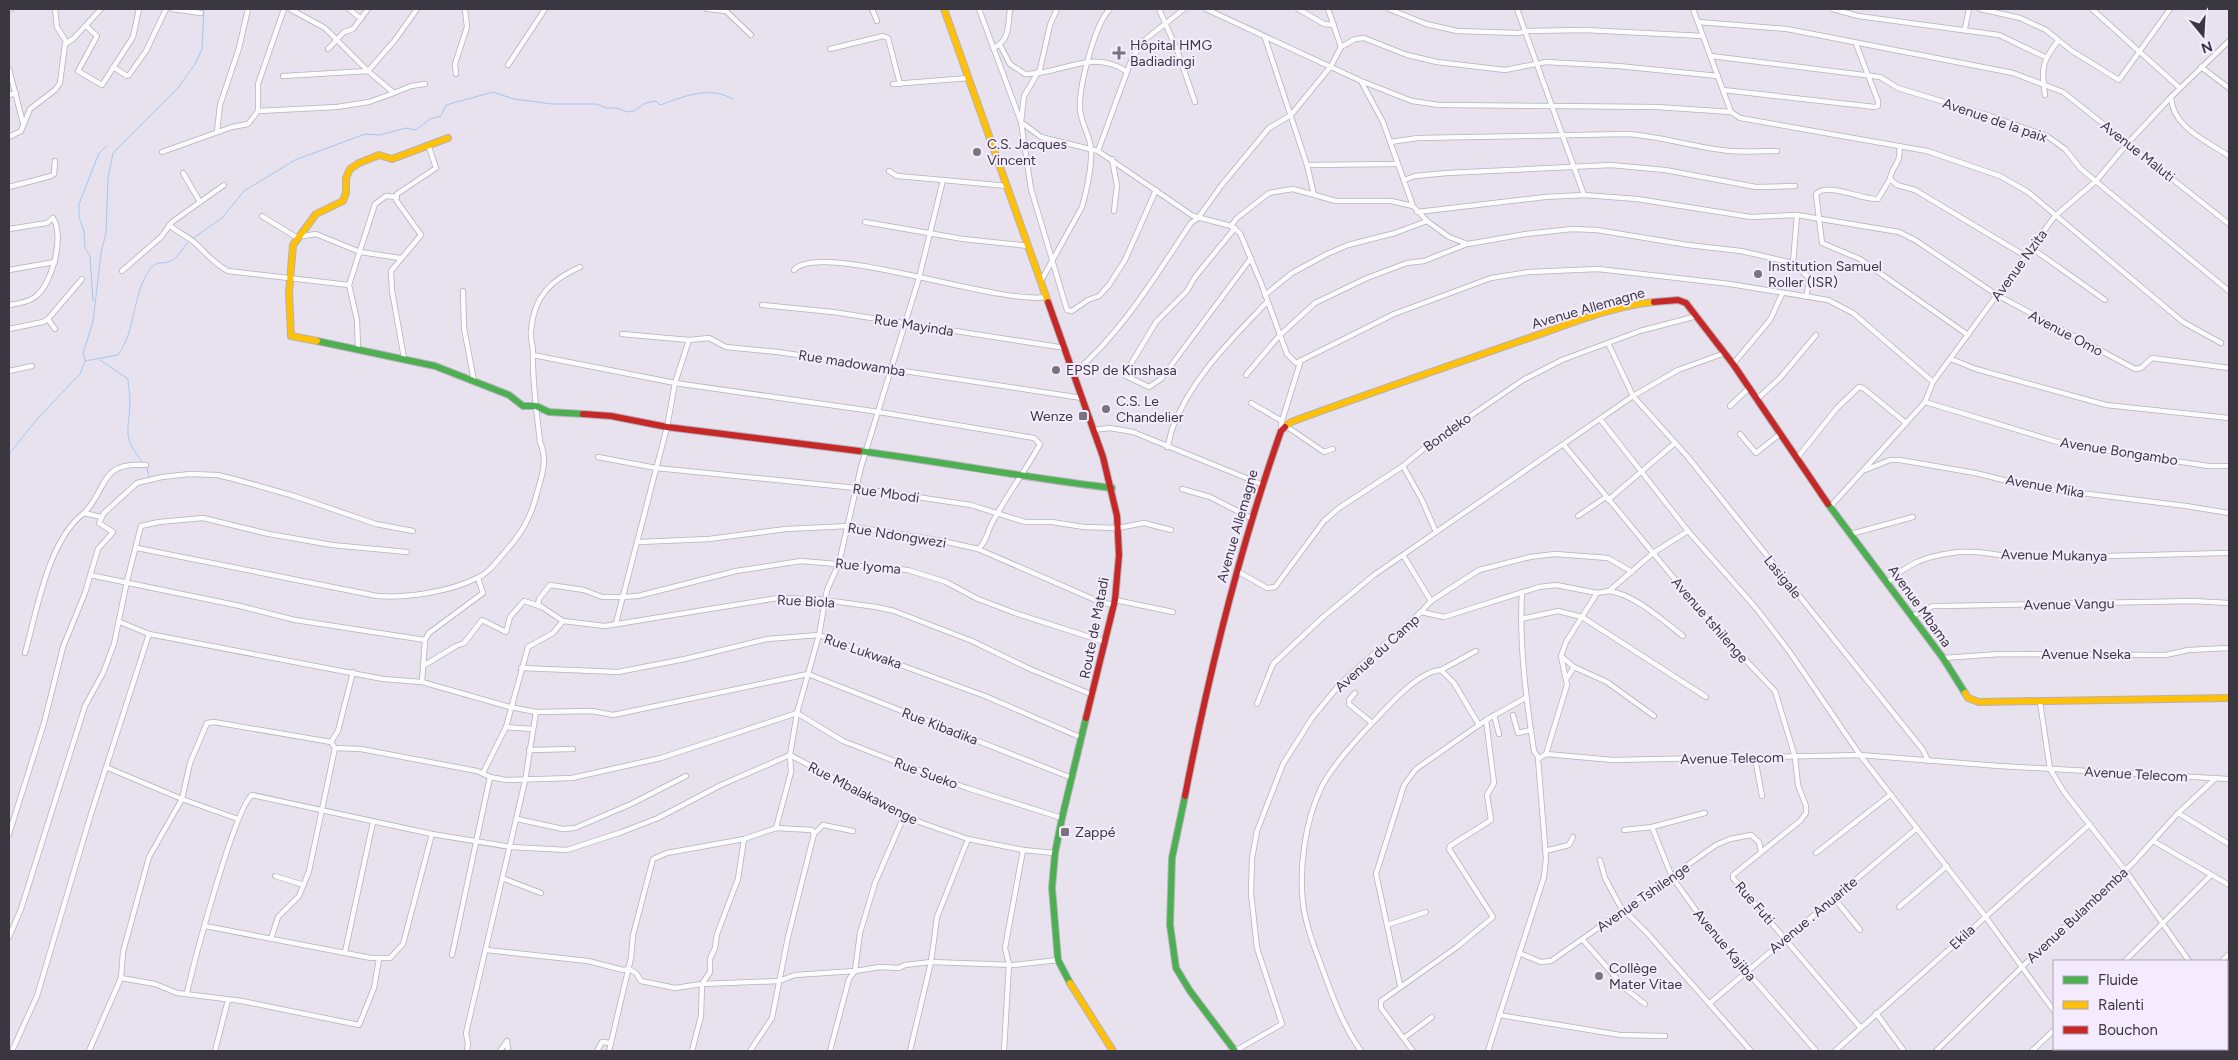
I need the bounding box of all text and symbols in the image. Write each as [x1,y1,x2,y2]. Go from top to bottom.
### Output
north arrow [2178,10,2228,60]
place label: Hôpital HMG Badiadingi [1130,37,1212,70]
text: N [2199,37,2215,57]
marker: Hôpital HMG Badiadingi [1112,46,1126,60]
street label: Avenue de la paix [1940,95,2050,146]
street label: Avenue Maluti [2097,117,2178,186]
place label: C.S. Jacques Vincent [987,136,1067,169]
marker: C.S. Jacques Vincent [971,146,983,158]
street label: Avenue Nzita [1988,226,2051,304]
place label: Institution Samuel Roller (ISR) [1768,258,1882,291]
marker: Institution Samuel Roller (ISR) [1752,268,1764,280]
street label: Avenue Allemagne [1530,284,1647,333]
street label: Avenue Omo [2026,307,2106,360]
street label: Rue Mayinda [873,311,955,340]
street label: Rue madowamba [797,347,907,380]
place label: EPSP de Kinshasa [1066,362,1177,379]
marker: EPSP de Kinshasa [1050,364,1062,376]
place label: C.S. Le Chandelier [1116,393,1184,426]
marker: C.S. Le Chandelier [1100,403,1112,415]
place label: Wenze [1030,408,1073,425]
street label: Bondeko [1420,409,1475,455]
marker: Wenze [1077,410,1089,422]
street label: Avenue Bongambo [2059,434,2179,469]
street label: Avenue Allemagne [1213,467,1262,585]
street label: Avenue Mika [2004,471,2086,502]
street label: Rue Mbodi [851,480,920,507]
street label: Rue Ndongwezi [846,519,947,552]
street label: Avenue Mukanya [2001,546,2107,565]
street label: Lasigale [1760,552,1805,602]
street label: Rue Iyoma [834,555,902,578]
street label: Avenue Mbama [1884,562,1955,651]
street label: Avenue tshilenge [1668,574,1752,667]
street label: Route de Matadi [1076,576,1113,680]
street label: Rue Biola [777,591,835,612]
street label: Avenue Vangu [2023,595,2115,614]
street label: Avenue du Camp [1332,611,1423,696]
street label: Rue Lukwaka [822,630,904,673]
street label: Avenue Nseka [2041,646,2131,663]
street label: Rue Kibadika [899,704,980,749]
street label: Avenue Telecom [1680,749,1784,768]
street label: Rue Sueko [892,754,960,793]
street label: Rue Mbalakawenge [805,758,921,829]
street label: Avenue Telecom [2084,763,2188,786]
place label: Zappé [1075,824,1116,841]
marker: Zappé [1059,826,1071,838]
street label: Avenue Tshilenge [1593,859,1693,936]
street label: Avenue Bulambemba [2023,864,2132,967]
street label: Avenue . Anuarite [1766,873,1861,957]
street label: Rue Futi [1731,878,1778,928]
street label: Avenue Kajiba [1690,906,1760,985]
street label: Ekila [1946,921,1979,953]
place label: Collège Mater Vitae [1609,960,1682,993]
legend [2053,960,2228,1050]
marker: Collège Mater Vitae [1593,970,1605,982]
text: Fluide [2098,971,2138,989]
text: Ralenti [2098,996,2144,1014]
text: Bouchon [2098,1021,2158,1039]

